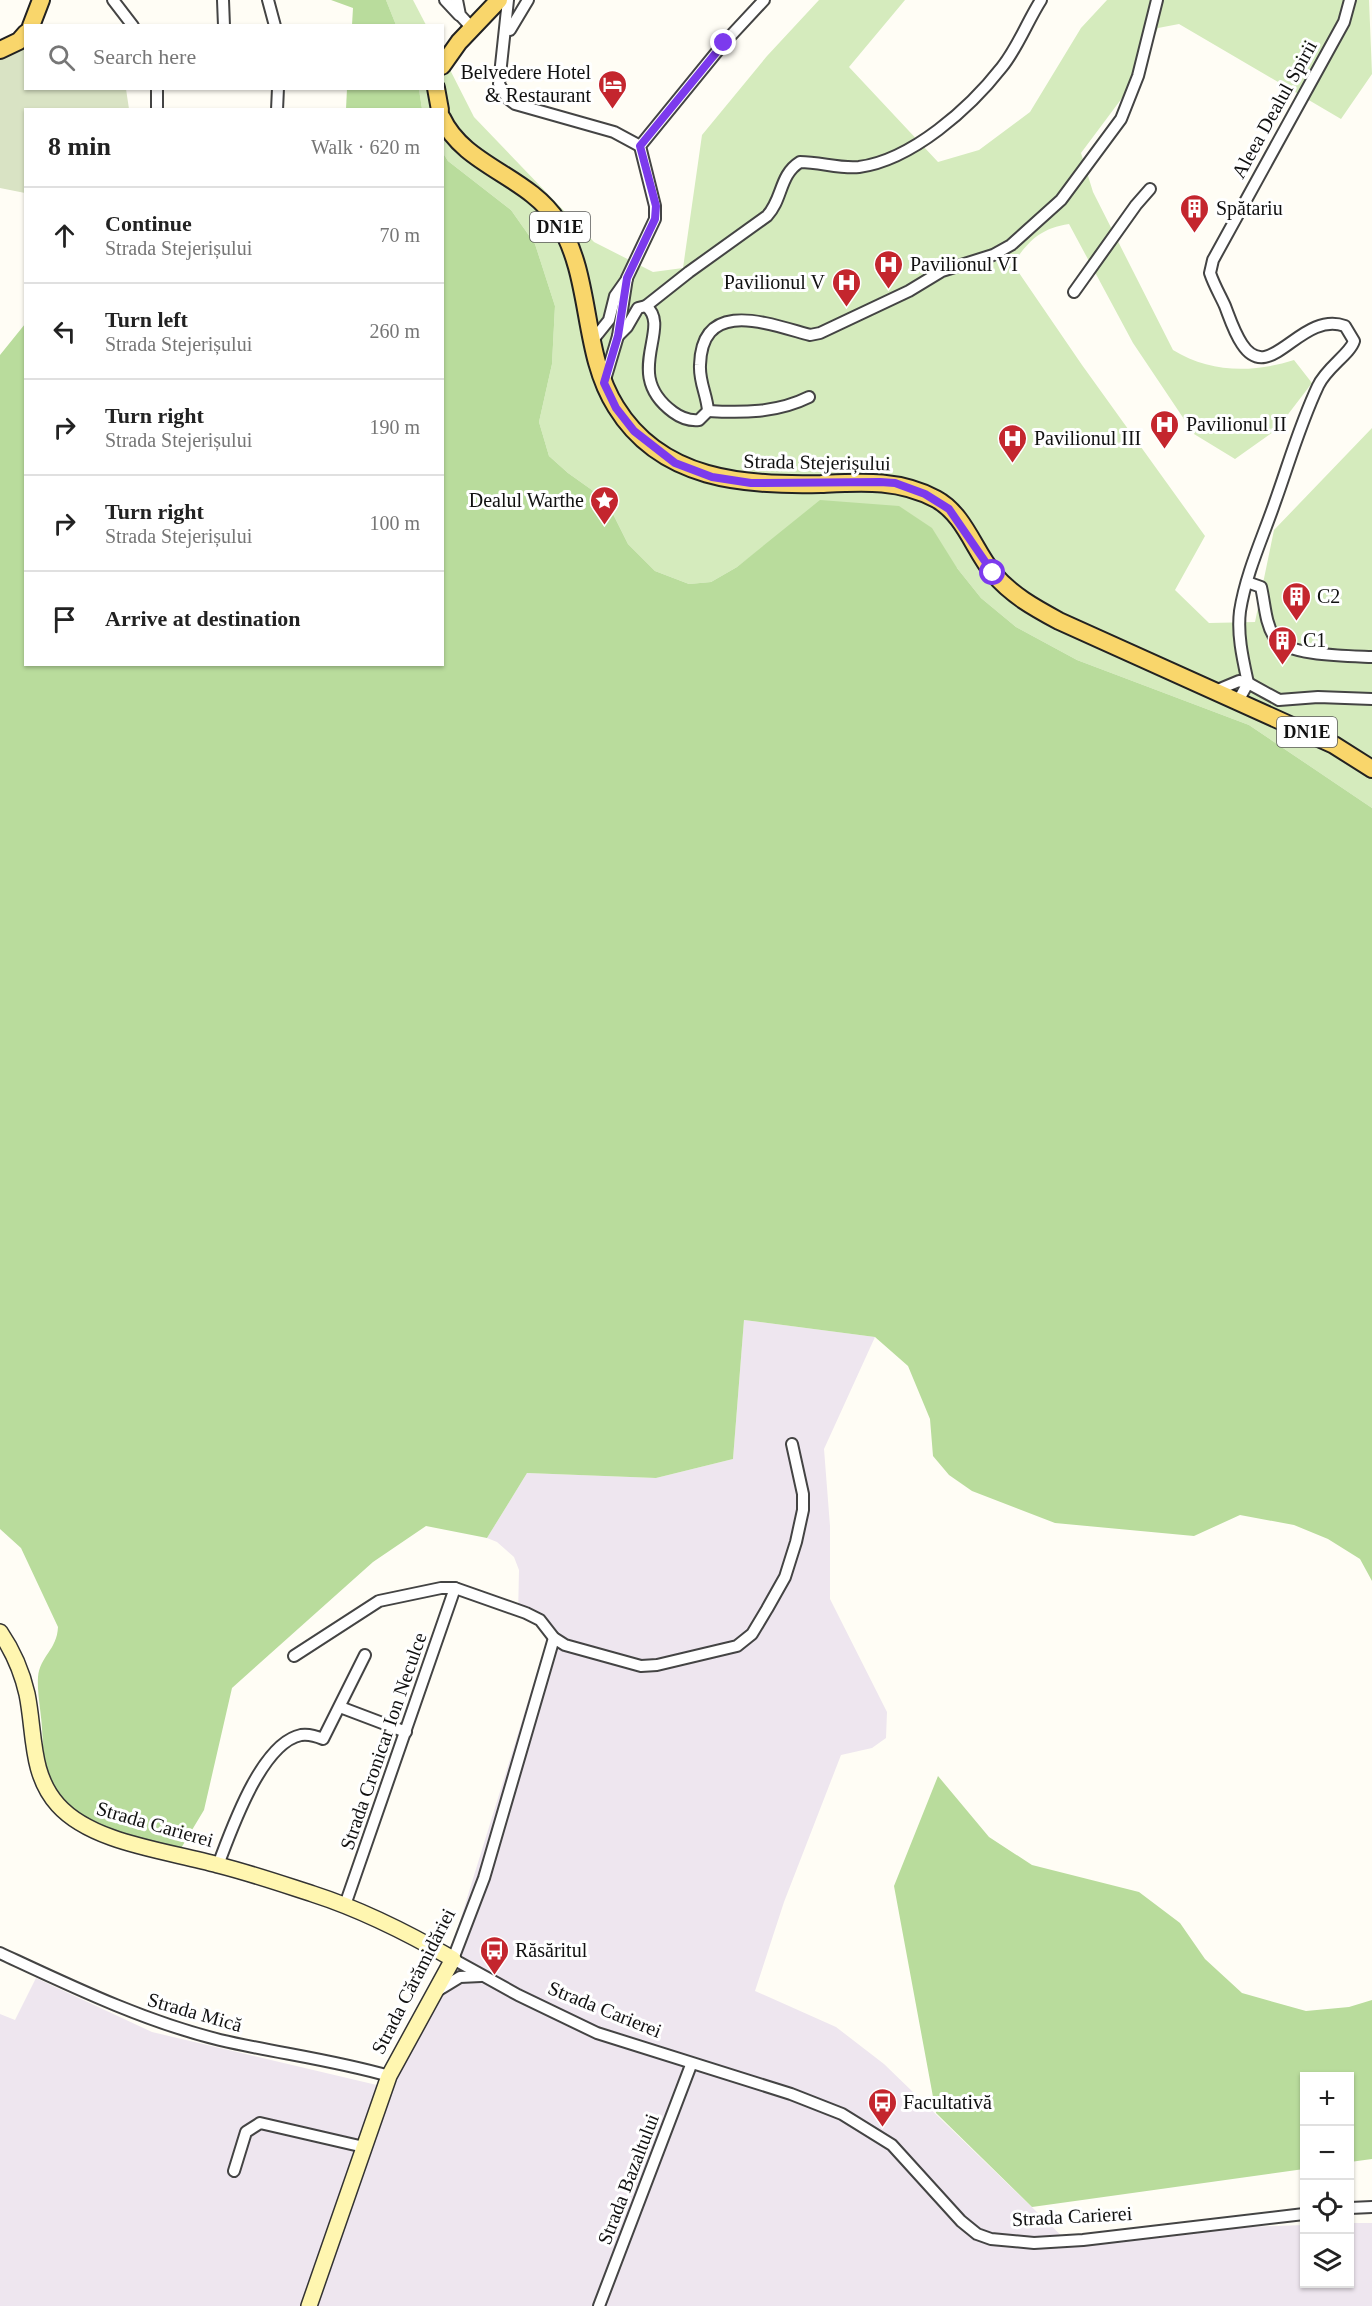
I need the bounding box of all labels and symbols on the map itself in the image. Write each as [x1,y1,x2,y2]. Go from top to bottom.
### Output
route end [710,29,736,55]
street label: Aleea Dealul Spirii [1227,36,1322,182]
place label: Belvedere Hotel & Restaurant [461,61,591,106]
hotel icon: Belvedere Hotel & Restaurant [596,68,628,110]
building icon: Spătariu [1179,192,1211,234]
place label: Spătariu [1216,197,1283,220]
road number: DN1E [530,212,590,242]
hospital icon: Pavilionul VI [873,248,905,290]
place label: Pavilionul VI [910,253,1018,275]
hospital icon: Pavilionul V [830,266,862,308]
place label: Pavilionul V [724,271,826,293]
hospital icon: Pavilionul II [1149,408,1181,450]
place label: Pavilionul II [1186,413,1287,435]
hospital icon: Pavilionul III [997,422,1029,464]
place label: Pavilionul III [1034,427,1141,449]
street label: Strada Stejerișului [743,450,891,475]
place icon: Dealul Warthe [589,484,621,526]
place label: Dealul Warthe [469,489,584,511]
route start [979,559,1005,585]
building icon: C2 [1280,580,1312,622]
place label: C2 [1317,585,1340,607]
building icon: C1 [1266,624,1298,666]
place label: C1 [1303,629,1326,651]
road number: DN1E [1277,717,1337,747]
street label: Strada Cronicar Ion Neculce [335,1629,431,1852]
street label: Strada Carierei [94,1797,216,1851]
street label: Strada Cărămidăriei [367,1904,459,2057]
bus stop icon: Răsăritul [478,1934,510,1976]
place label: Răsăritul [515,1939,588,1961]
street label: Strada Carierei [545,1976,665,2042]
street label: Strada Mică [145,1988,245,2036]
bus stop icon: Facultativă [866,2086,898,2128]
place label: Facultativă [903,2091,992,2113]
street label: Strada Bazaltului [593,2110,663,2247]
street label: Strada Carierei [1011,2202,1133,2230]

